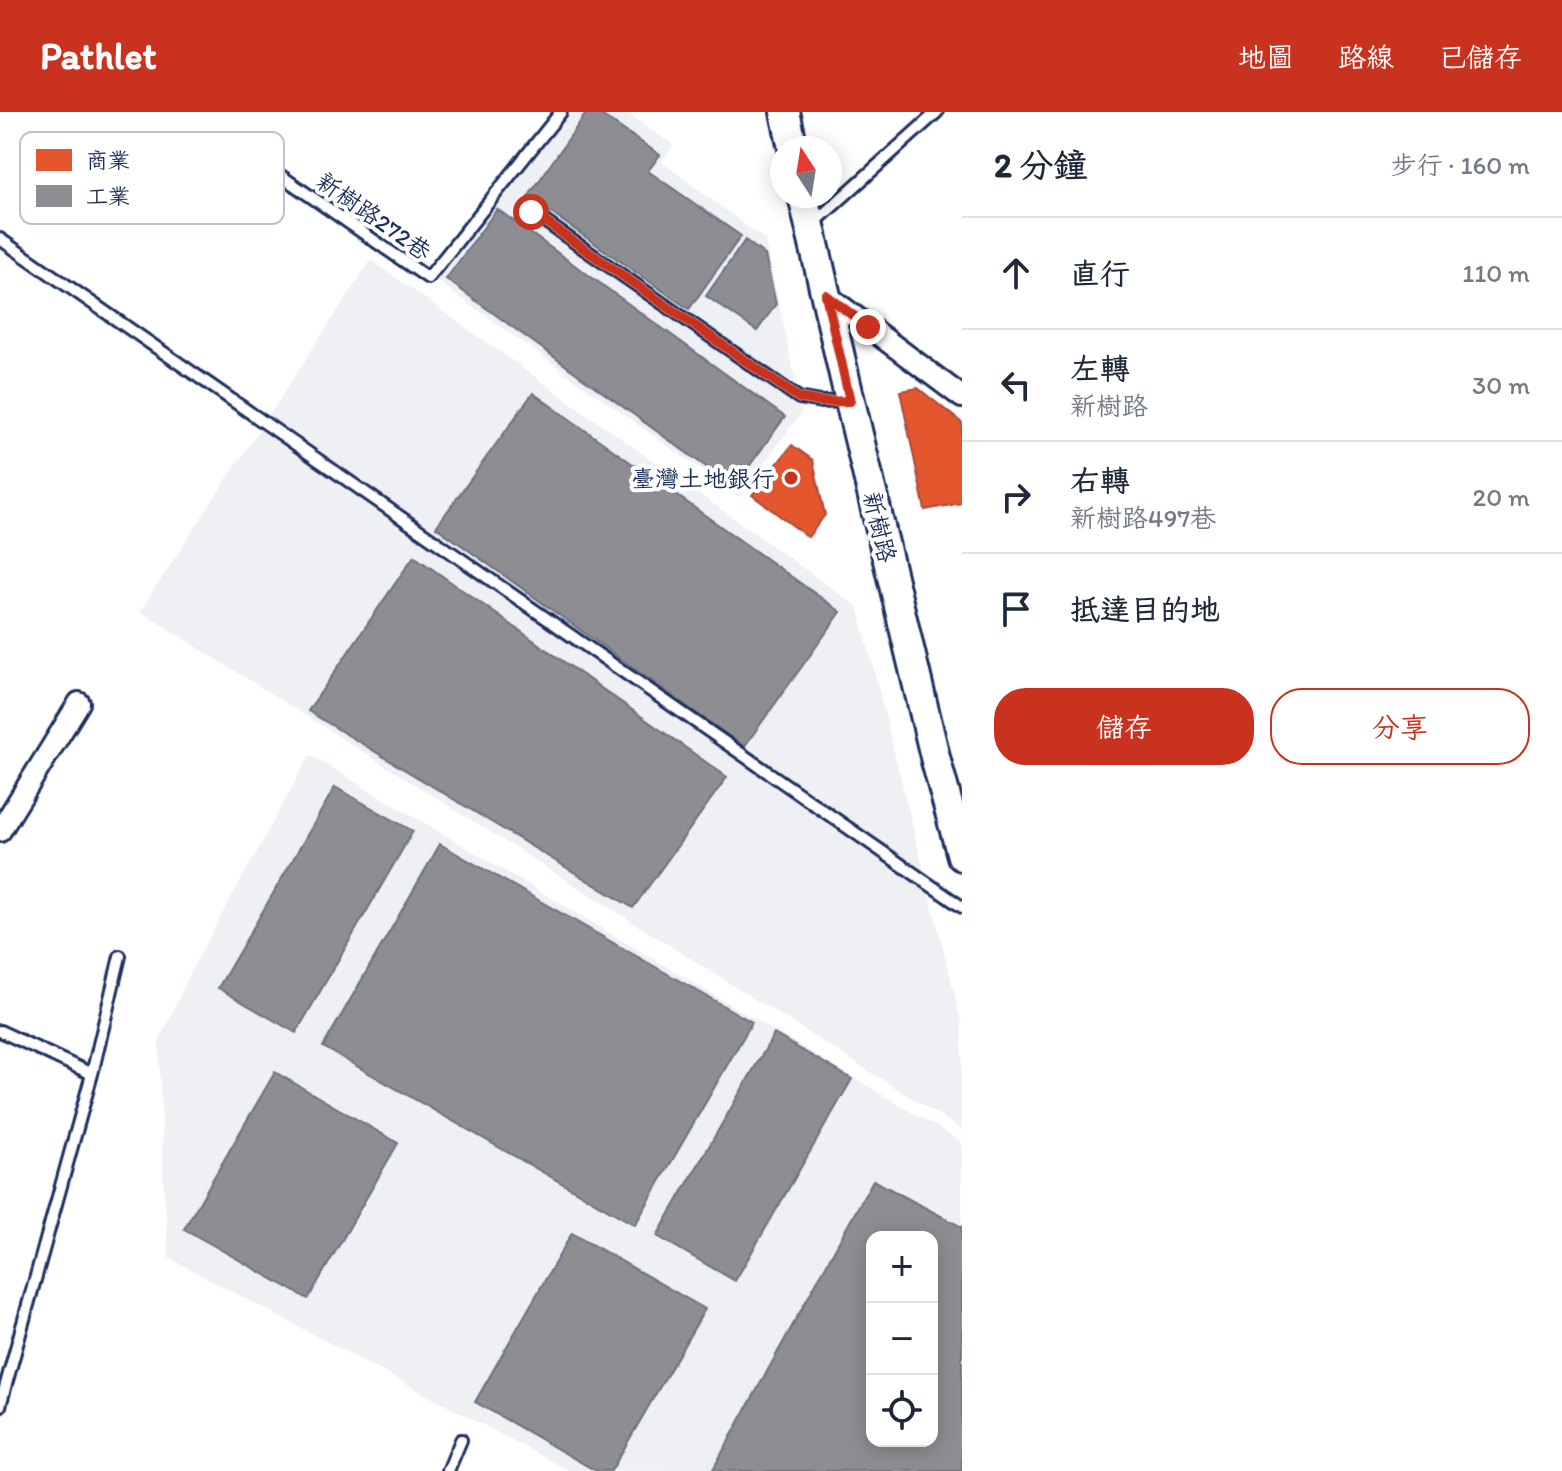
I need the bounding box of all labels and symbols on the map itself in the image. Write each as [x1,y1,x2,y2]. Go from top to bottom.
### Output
legend [20,132,284,224]
north arrow [770,136,842,208]
text: 商業 [86,147,130,174]
street label: 新樹路272巷 [311,166,437,266]
text: 工業 [86,183,130,210]
route start [513,194,549,230]
route end [850,309,886,345]
place label: 臺灣土地銀行 [631,464,775,493]
marker: 臺灣土地銀行 [782,469,800,487]
street label: 新樹路 [858,489,902,565]

